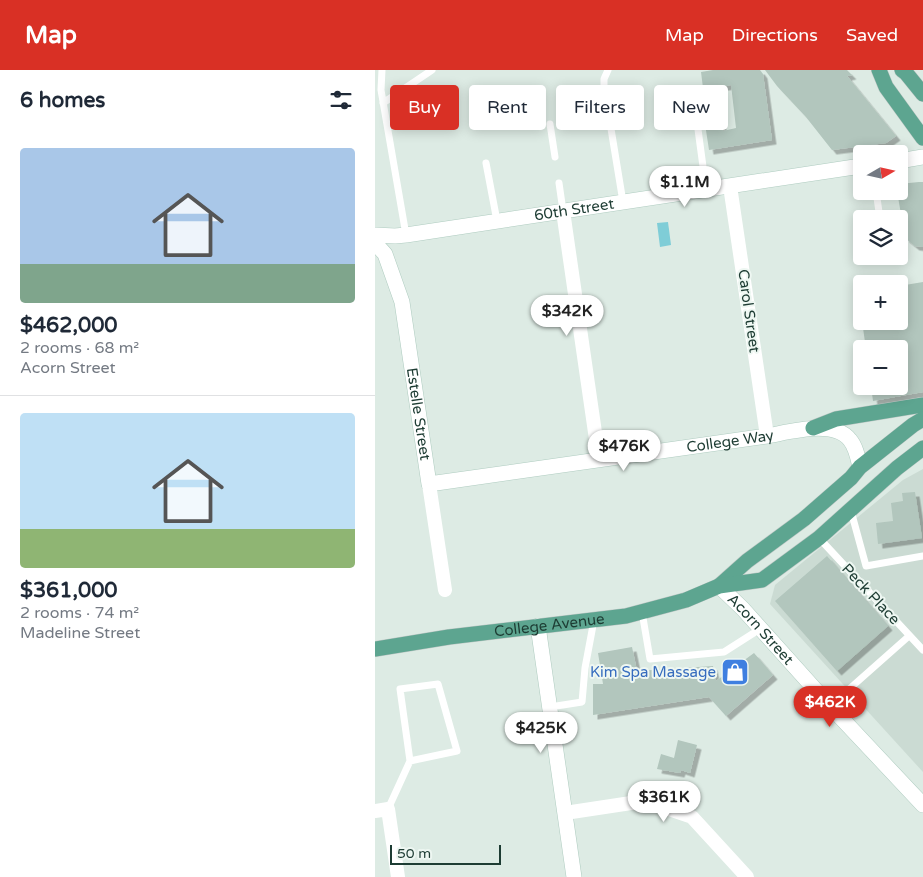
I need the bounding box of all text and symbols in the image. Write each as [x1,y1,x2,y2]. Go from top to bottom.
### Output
text: Map [25,21,77,50]
text: Map [665,24,704,46]
text: Directions [732,24,818,46]
text: Saved [846,24,898,46]
chip: Buy [390,85,459,130]
chip: Rent [469,85,546,130]
chip: Filters [556,85,644,130]
chip: New [654,85,728,130]
icon: filters [327,86,355,114]
text: 6 homes [20,88,105,113]
north arrow [853,145,907,200]
map controls [853,145,908,395]
pin: $1.1M [650,166,720,208]
text: $1.1M [660,172,710,192]
icon: home [143,180,233,270]
street label: 60th Street [533,195,615,224]
button: layers [853,210,908,265]
street label: Carol Street [734,268,764,354]
button: + [853,275,908,330]
pin: $342K [532,294,602,337]
text: $342K [542,301,592,321]
text: $462,000 [20,313,118,338]
text: 2 rooms · 68 m² [20,338,139,358]
button: − [853,340,908,395]
text: Acorn Street [20,358,116,378]
street label: Estelle Street [403,366,434,462]
street label: College Way [685,426,775,456]
pin: $476K [589,430,659,472]
text: $476K [599,436,649,456]
icon: home [143,446,233,536]
street label: Peck Place [838,560,904,628]
text: $361,000 [20,578,118,603]
street label: Acorn Street [724,590,798,669]
text: 2 rooms · 74 m² [20,603,139,623]
street label: College Avenue [493,610,605,641]
text: Madeline Street [20,623,140,643]
shop icon: Kim Spa Massage [720,657,750,687]
place label: Kim Spa Massage [590,663,716,681]
pin: $462K [795,686,865,728]
text: $462K [805,692,855,712]
pin: $425K [506,712,576,754]
text: $425K [516,718,566,738]
pin: $361K [629,780,699,823]
text: $361K [639,787,689,807]
scale bar [390,842,501,865]
text: 50 m [397,845,431,862]

